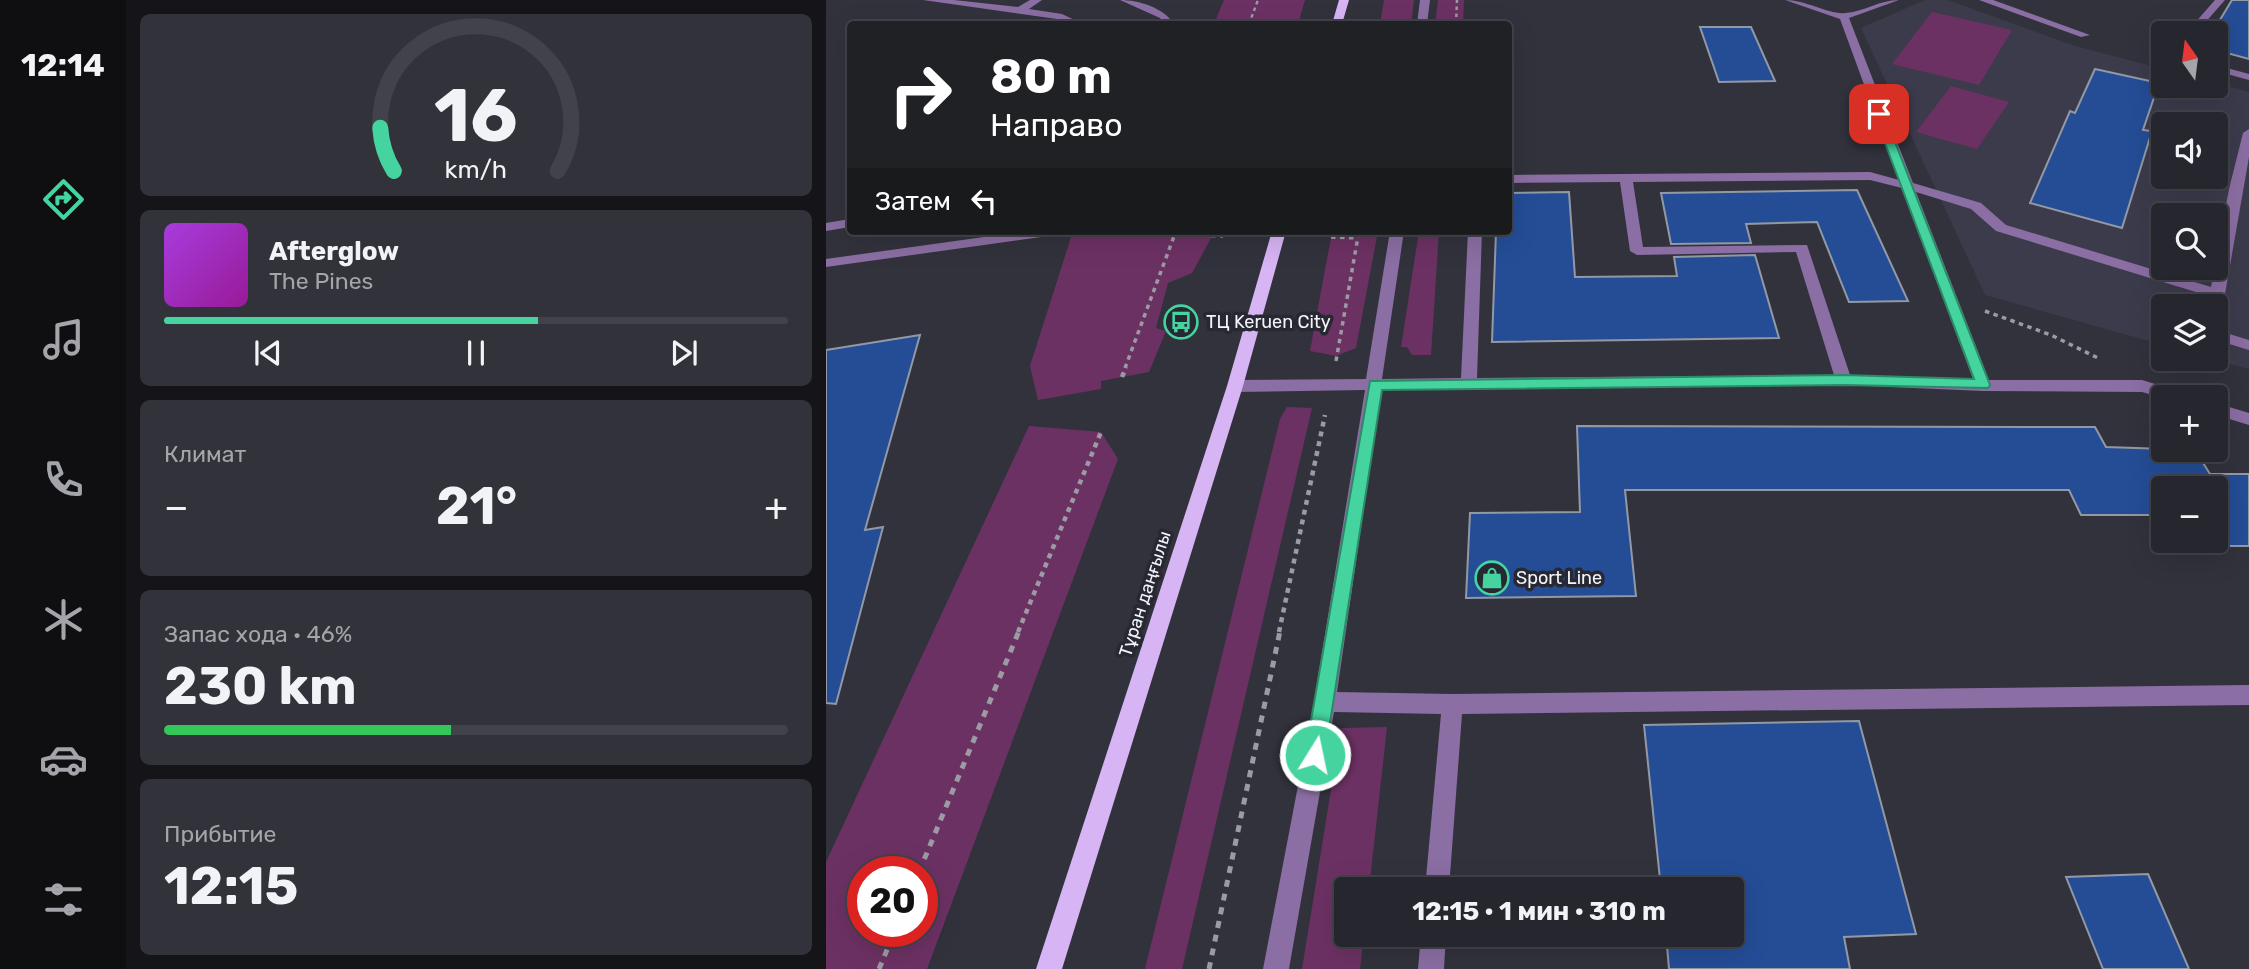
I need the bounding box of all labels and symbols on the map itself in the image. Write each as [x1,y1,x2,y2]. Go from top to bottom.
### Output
north arrow [2151,21,2228,98]
pin [1849,84,1909,144]
bus stop icon: ТЦ Keruen City [1162,303,1200,341]
place label: ТЦ Keruen City [1206,311,1331,333]
street label: Тұран даңғылы [1114,528,1176,660]
shop icon: Sport Line [1473,559,1511,597]
place label: Sport Line [1516,567,1602,589]
position arrow [1278,718,1352,792]
speed limit sign: 20 [847,856,938,947]

